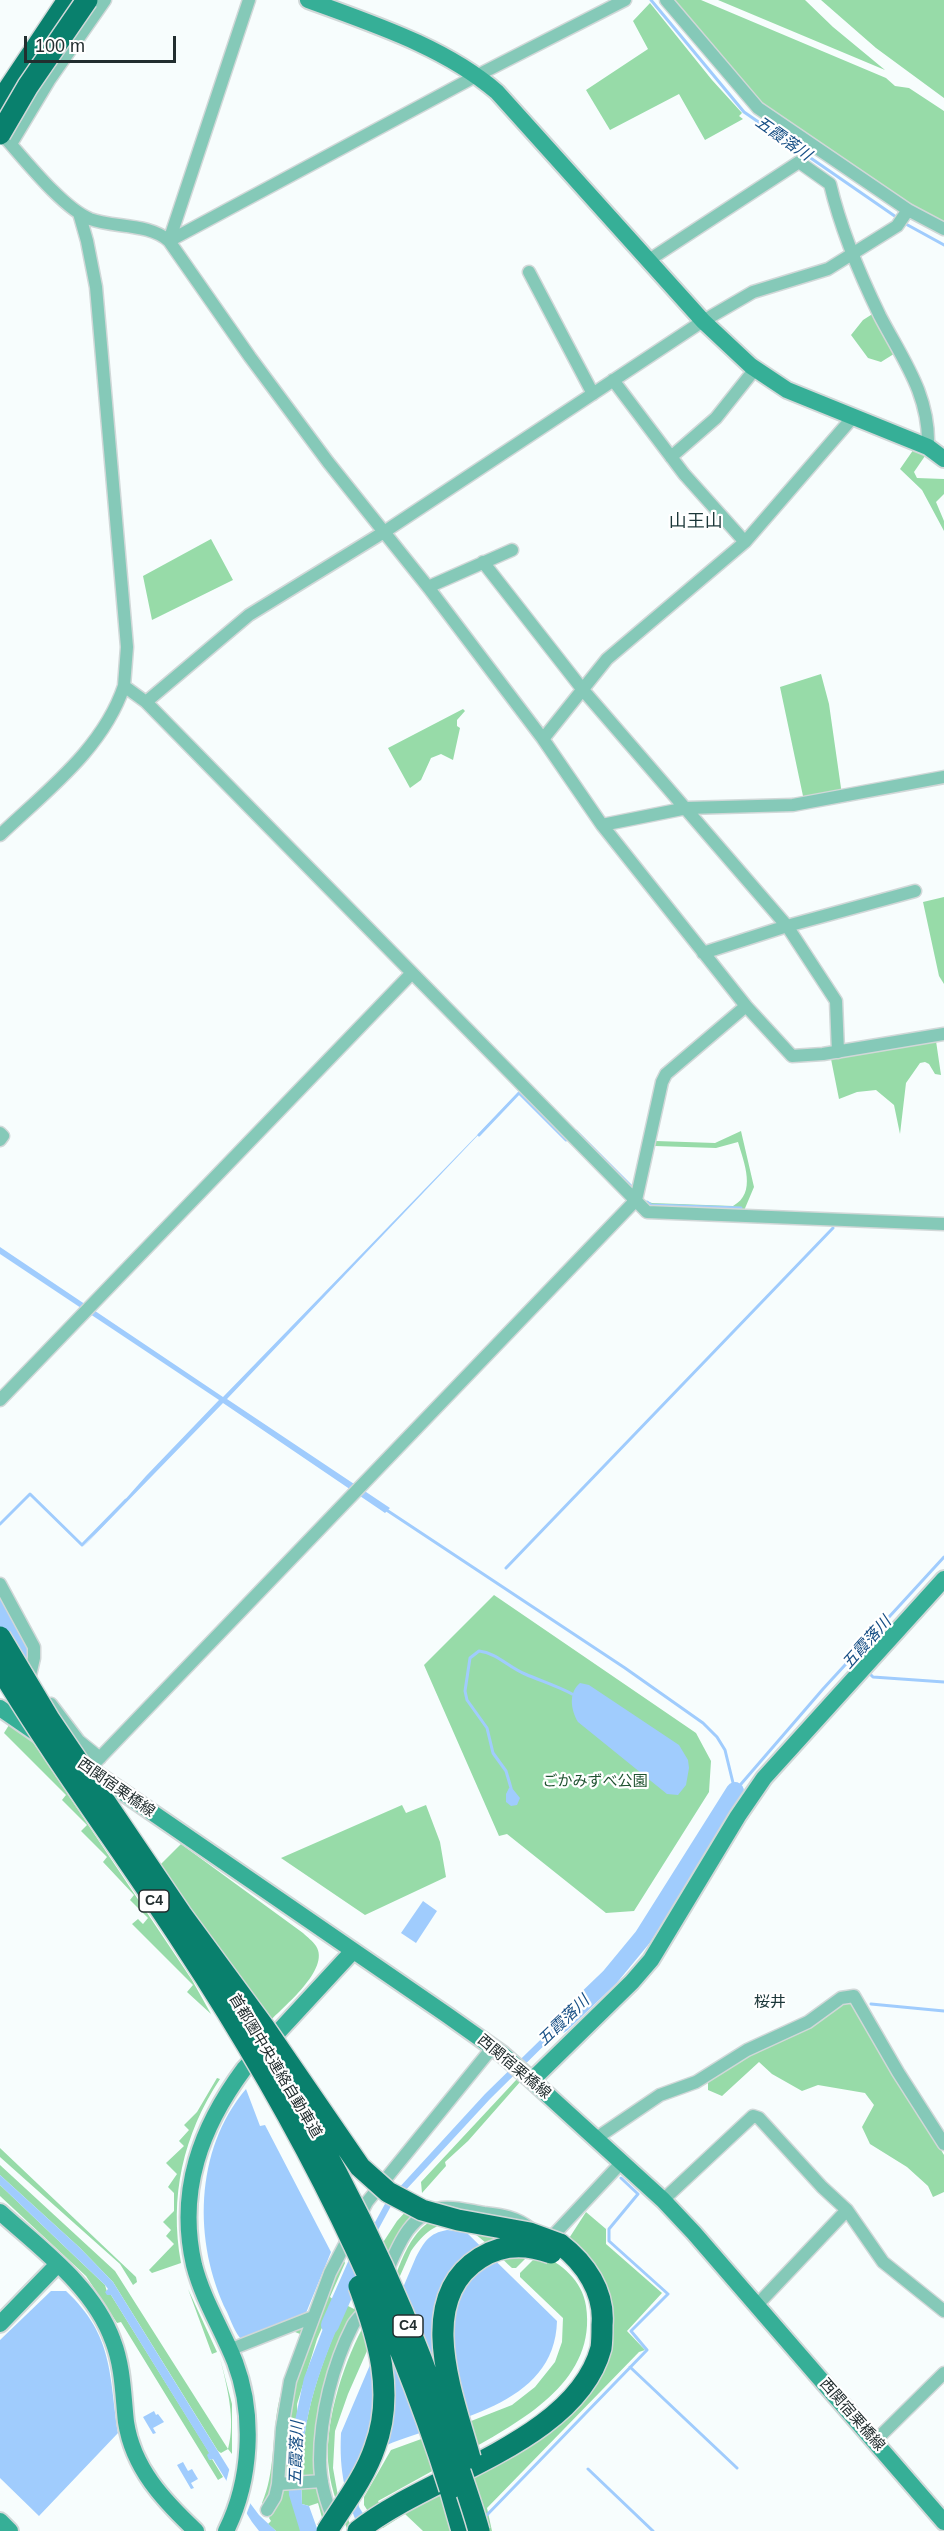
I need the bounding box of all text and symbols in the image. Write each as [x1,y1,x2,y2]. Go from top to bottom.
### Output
scale bar [27,24,178,62]
text: 100 m [35,36,85,56]
water label: 五霞落川 [751,113,815,165]
district label: 山王山 [669,511,723,533]
water label: 五霞落川 [838,1613,896,1673]
street label: 西関宿栗橋線 [74,1755,158,1821]
park label: ごかみずべ公園 [543,1773,647,1791]
road number: C4 [139,1890,169,1912]
street label: 首都圏中央連絡自動車道 [225,1991,325,2141]
water label: 五霞落川 [534,1992,594,2050]
district label: 桜井 [754,1993,786,2013]
street label: 西関宿栗橋線 [474,2031,554,2103]
road number: C4 [393,2315,423,2337]
street label: 西関宿栗橋線 [816,2375,888,2455]
water label: 五霞落川 [286,2421,308,2485]

